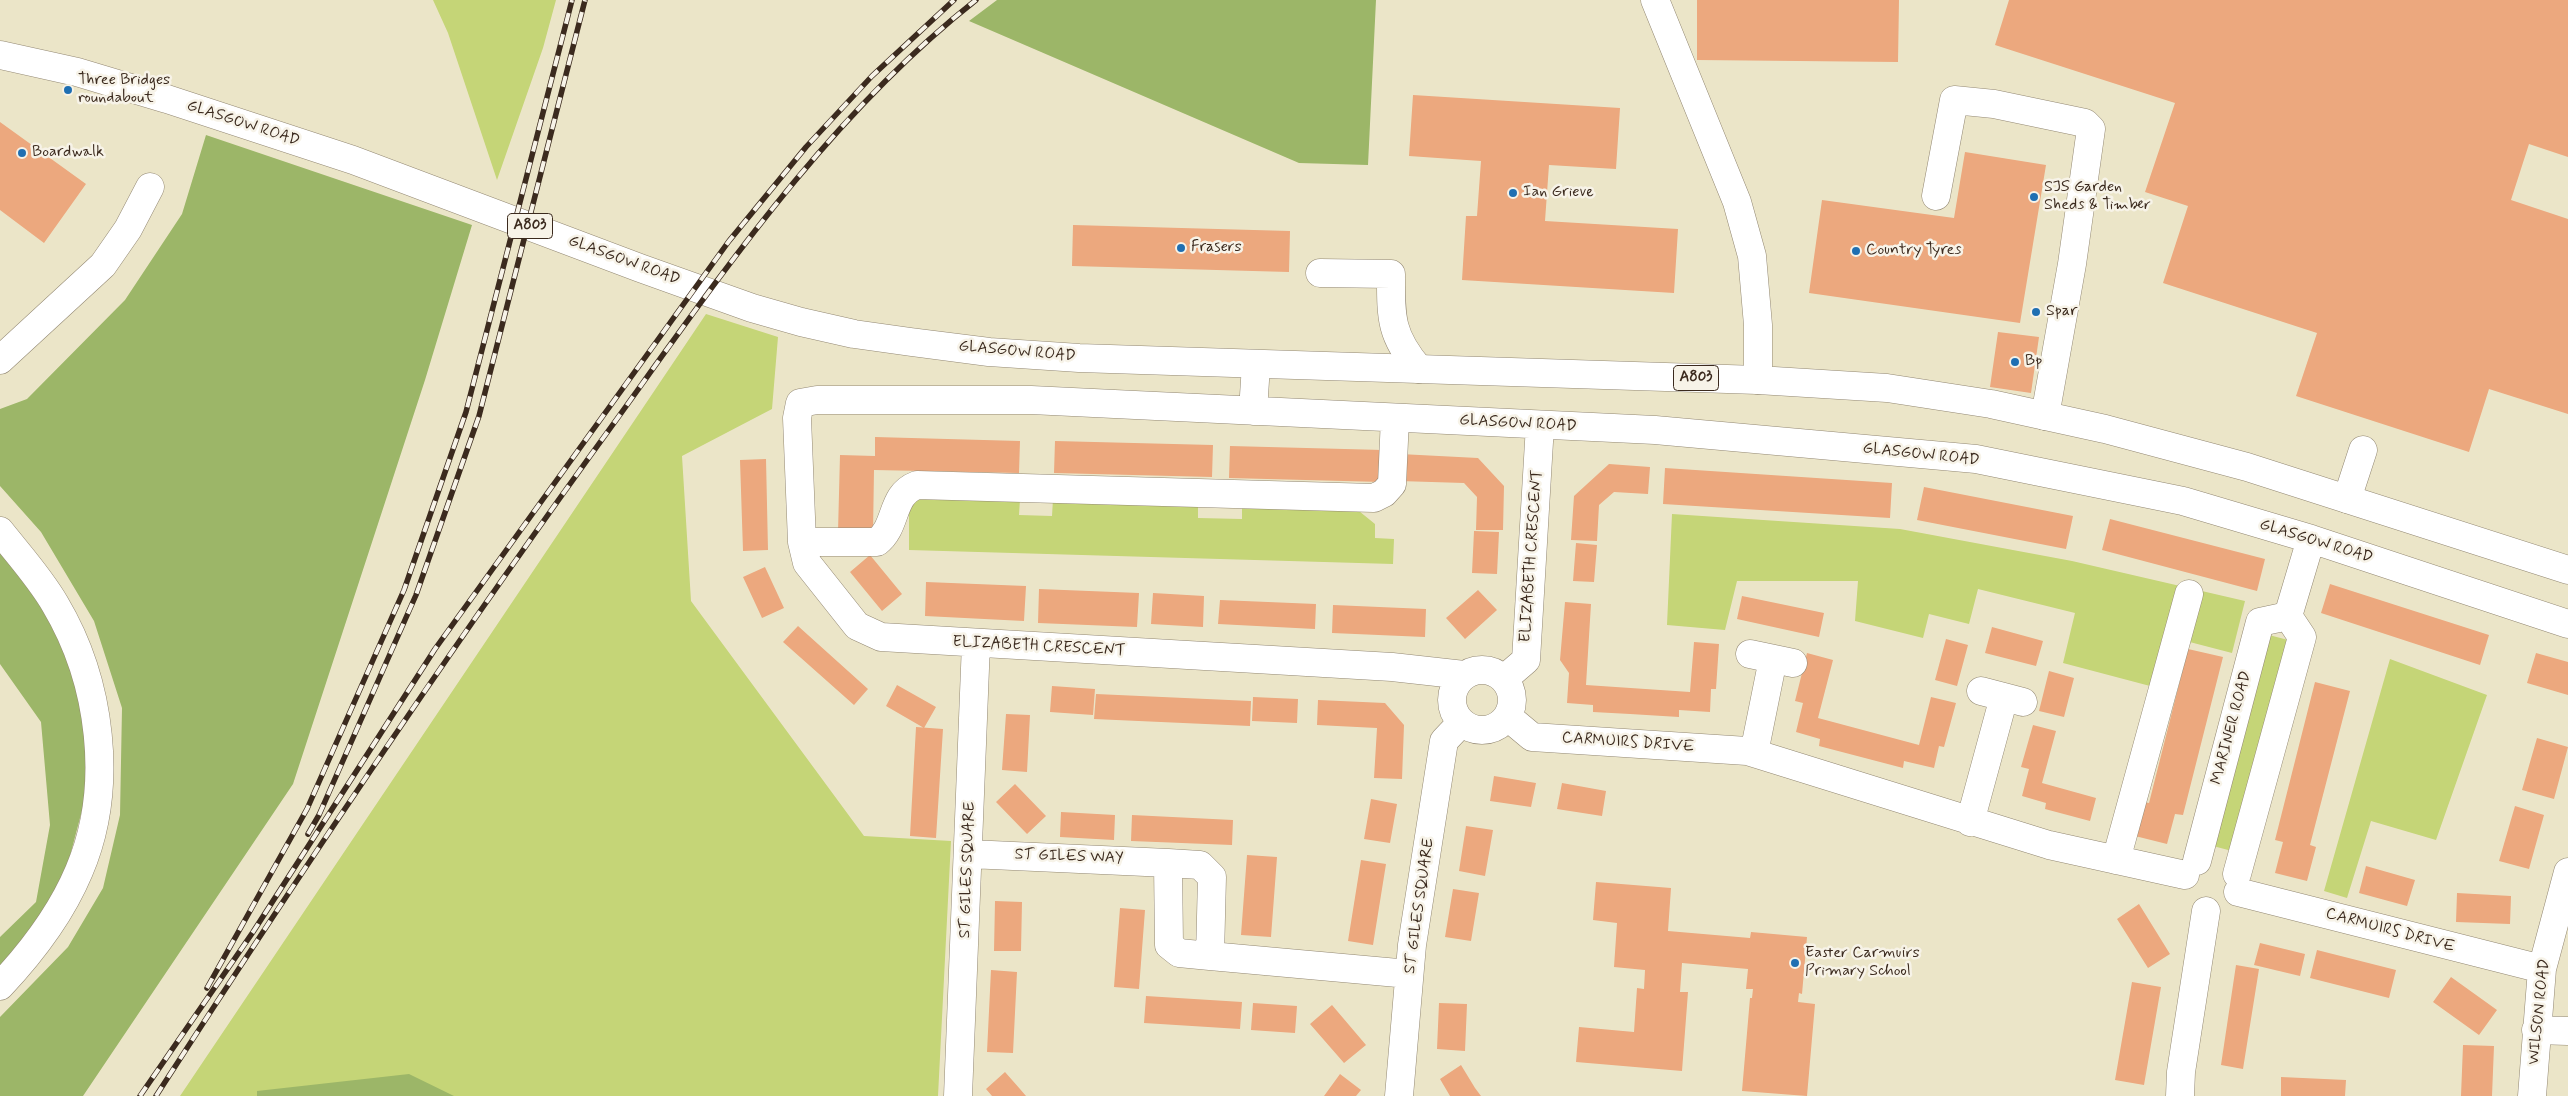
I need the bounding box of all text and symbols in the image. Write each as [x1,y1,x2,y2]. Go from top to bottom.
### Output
place label: Three Bridges roundabout [78,71,170,109]
marker: Three Bridges roundabout [62,84,74,96]
street label: GLASGOW ROAD [184,97,302,151]
place label: Boardwalk [32,143,104,163]
marker: Boardwalk [16,147,28,159]
place label: SJS Garden Sheds & Timber [2044,178,2151,216]
place label: Ian Grieve [1523,183,1594,203]
marker: Ian Grieve [1507,187,1519,199]
marker: SJS Garden Sheds & Timber [2028,191,2040,203]
road number: A803 [508,214,552,238]
street label: GLASGOW ROAD [565,232,683,290]
place label: Frasers [1191,238,1242,258]
place label: Country Tyres [1866,241,1962,261]
marker: Frasers [1175,242,1187,254]
marker: Country Tyres [1850,245,1862,257]
place label: Spar [2046,302,2078,322]
marker: Spar [2030,306,2042,318]
street label: GLASGOW ROAD [958,337,1076,367]
place label: Bp [2025,352,2042,372]
marker: Bp [2009,356,2021,368]
road number: A803 [1674,366,1718,390]
street label: GLASGOW ROAD [1459,411,1577,437]
street label: GLASGOW ROAD [1862,439,1980,471]
street label: ELIZABETH CRESCENT [1516,469,1548,643]
street label: GLASGOW ROAD [2257,516,2375,568]
street label: ELIZABETH CRESCENT [952,633,1126,661]
street label: MARINER ROAD [2208,669,2256,787]
street label: CARMUIRS DRIVE [1561,729,1695,757]
street label: ST GILES SQUARE [956,801,980,939]
street label: ST GILES SQUARE [1401,837,1439,975]
street label: ST GILES WAY [1014,846,1124,868]
street label: CARMUIRS DRIVE [2323,905,2457,957]
place label: Easter Carmuirs Primary School [1805,944,1920,982]
marker: Easter Carmuirs Primary School [1789,957,1801,969]
street label: WILSON ROAD [2525,958,2555,1066]

